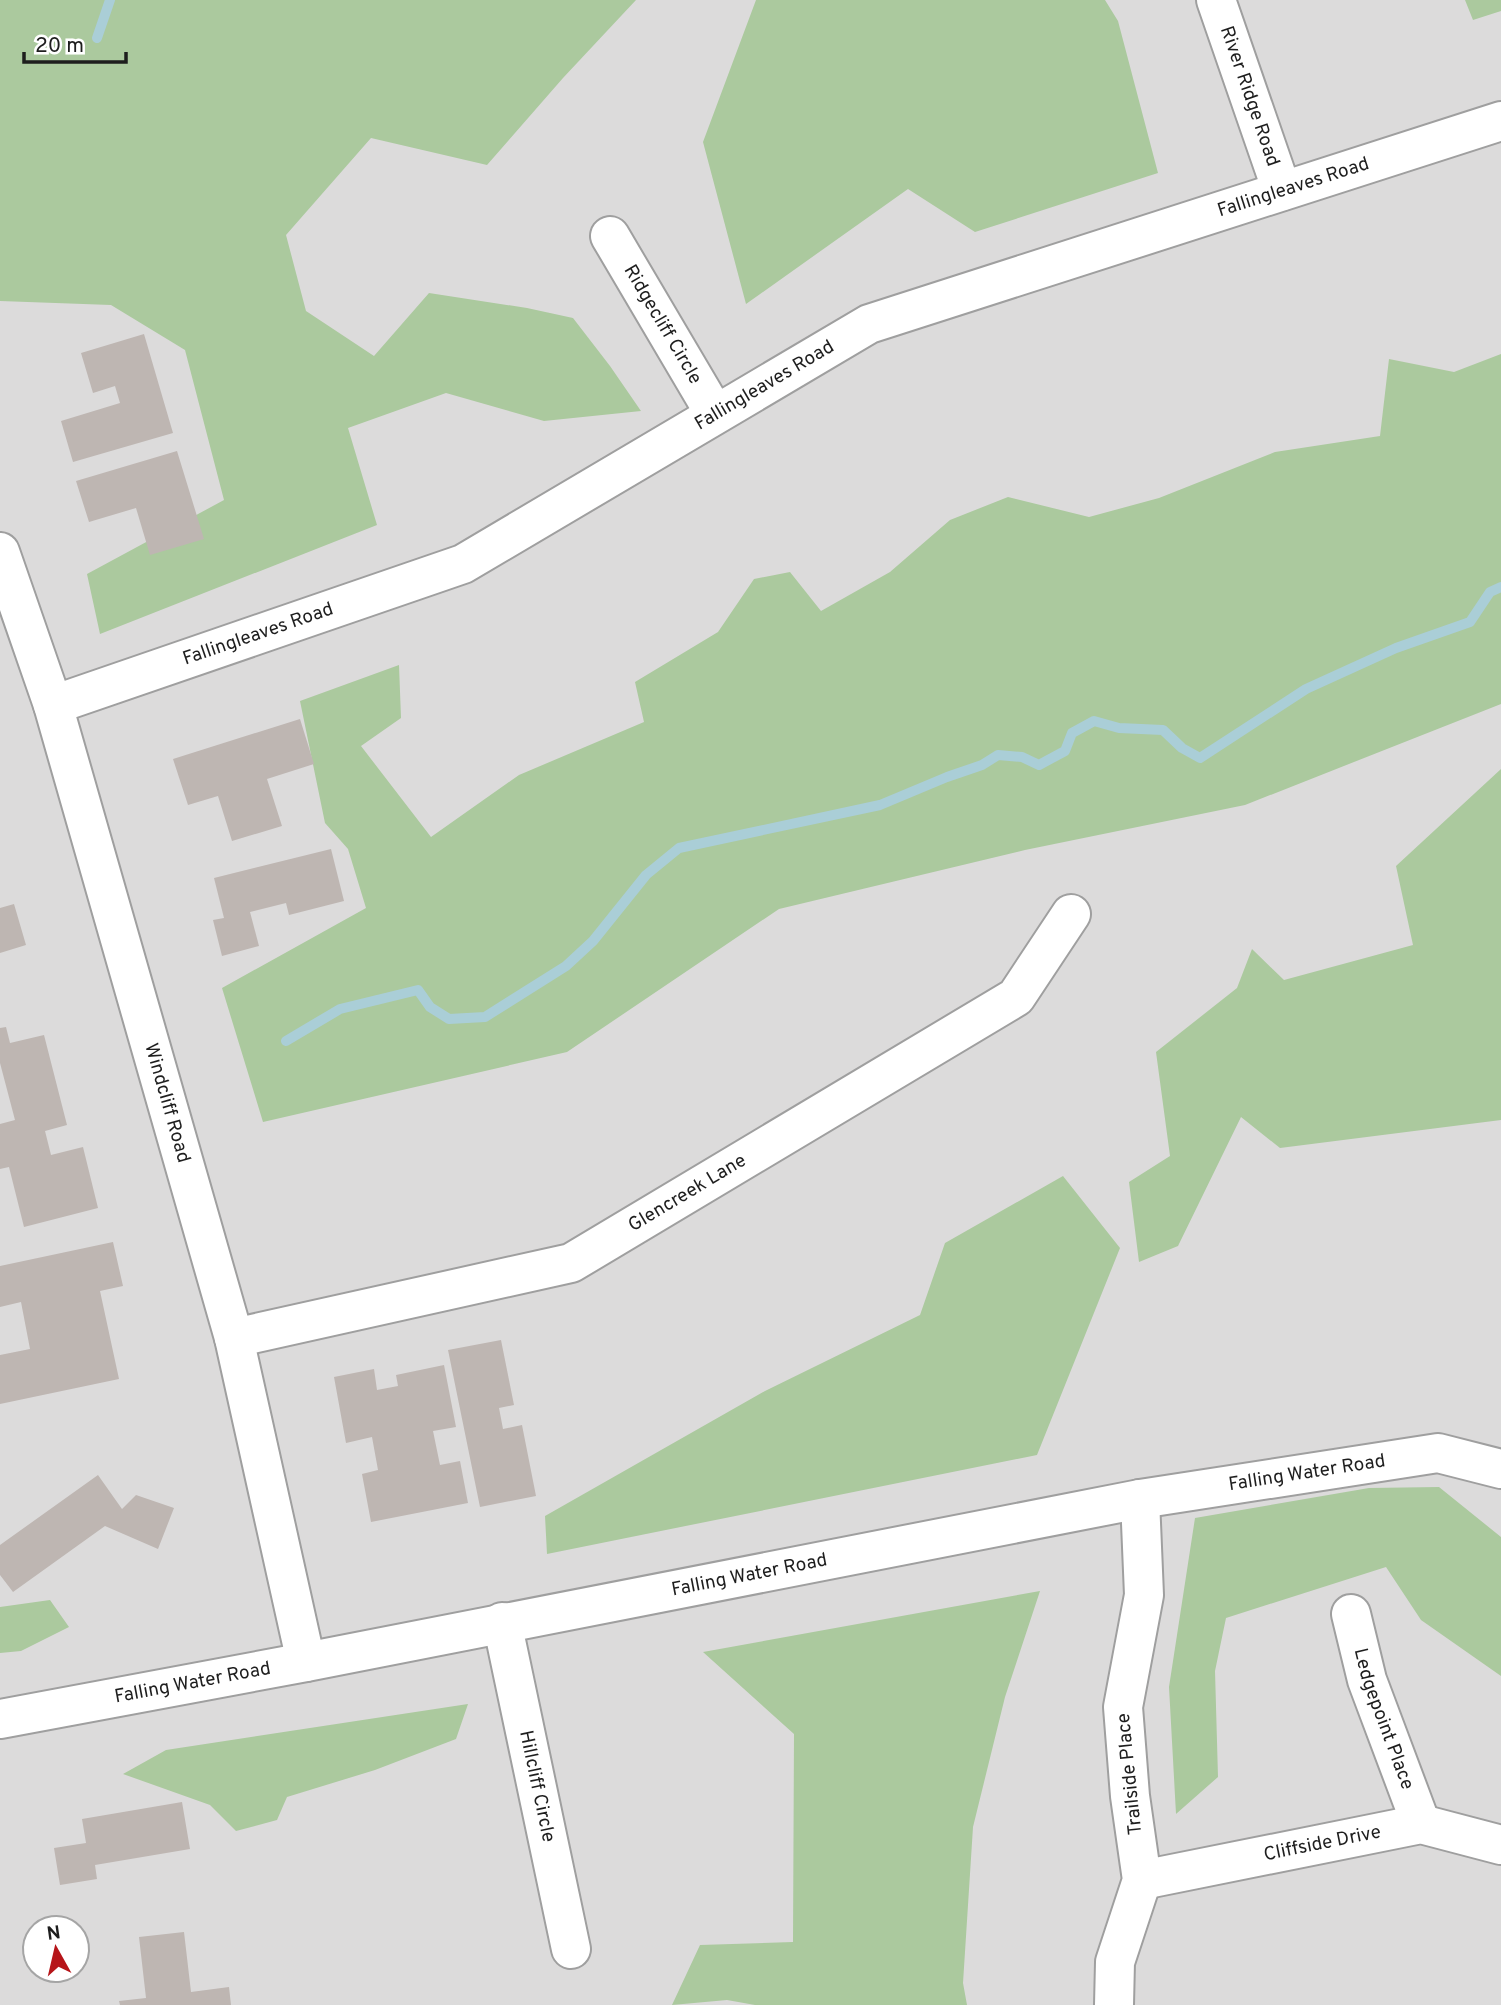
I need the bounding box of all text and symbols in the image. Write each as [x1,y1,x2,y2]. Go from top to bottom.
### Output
scale bar [24,21,126,65]
street label: River Ridge Road [1214,23,1285,170]
text: 20 m [35,33,84,60]
street label: Fallingleaves Road [1215,152,1372,223]
street label: Ridgecliff Circle [618,261,707,389]
street label: Fallingleaves Road [691,335,839,436]
street label: Fallingleaves Road [180,597,337,671]
street label: Windcliff Road [138,1041,195,1166]
street label: Glencreek Lane [624,1149,751,1238]
street label: Falling Water Road [1227,1449,1387,1497]
street label: Falling Water Road [669,1548,829,1602]
street label: Ledgepoint Place [1348,1646,1419,1793]
street label: Falling Water Road [113,1657,273,1709]
street label: Trailside Place [1112,1712,1148,1836]
street label: Hillcliff Circle [513,1728,560,1844]
street label: Cliffside Drive [1262,1820,1383,1867]
north arrow [21,1914,91,1984]
text: N [45,1921,62,1947]

